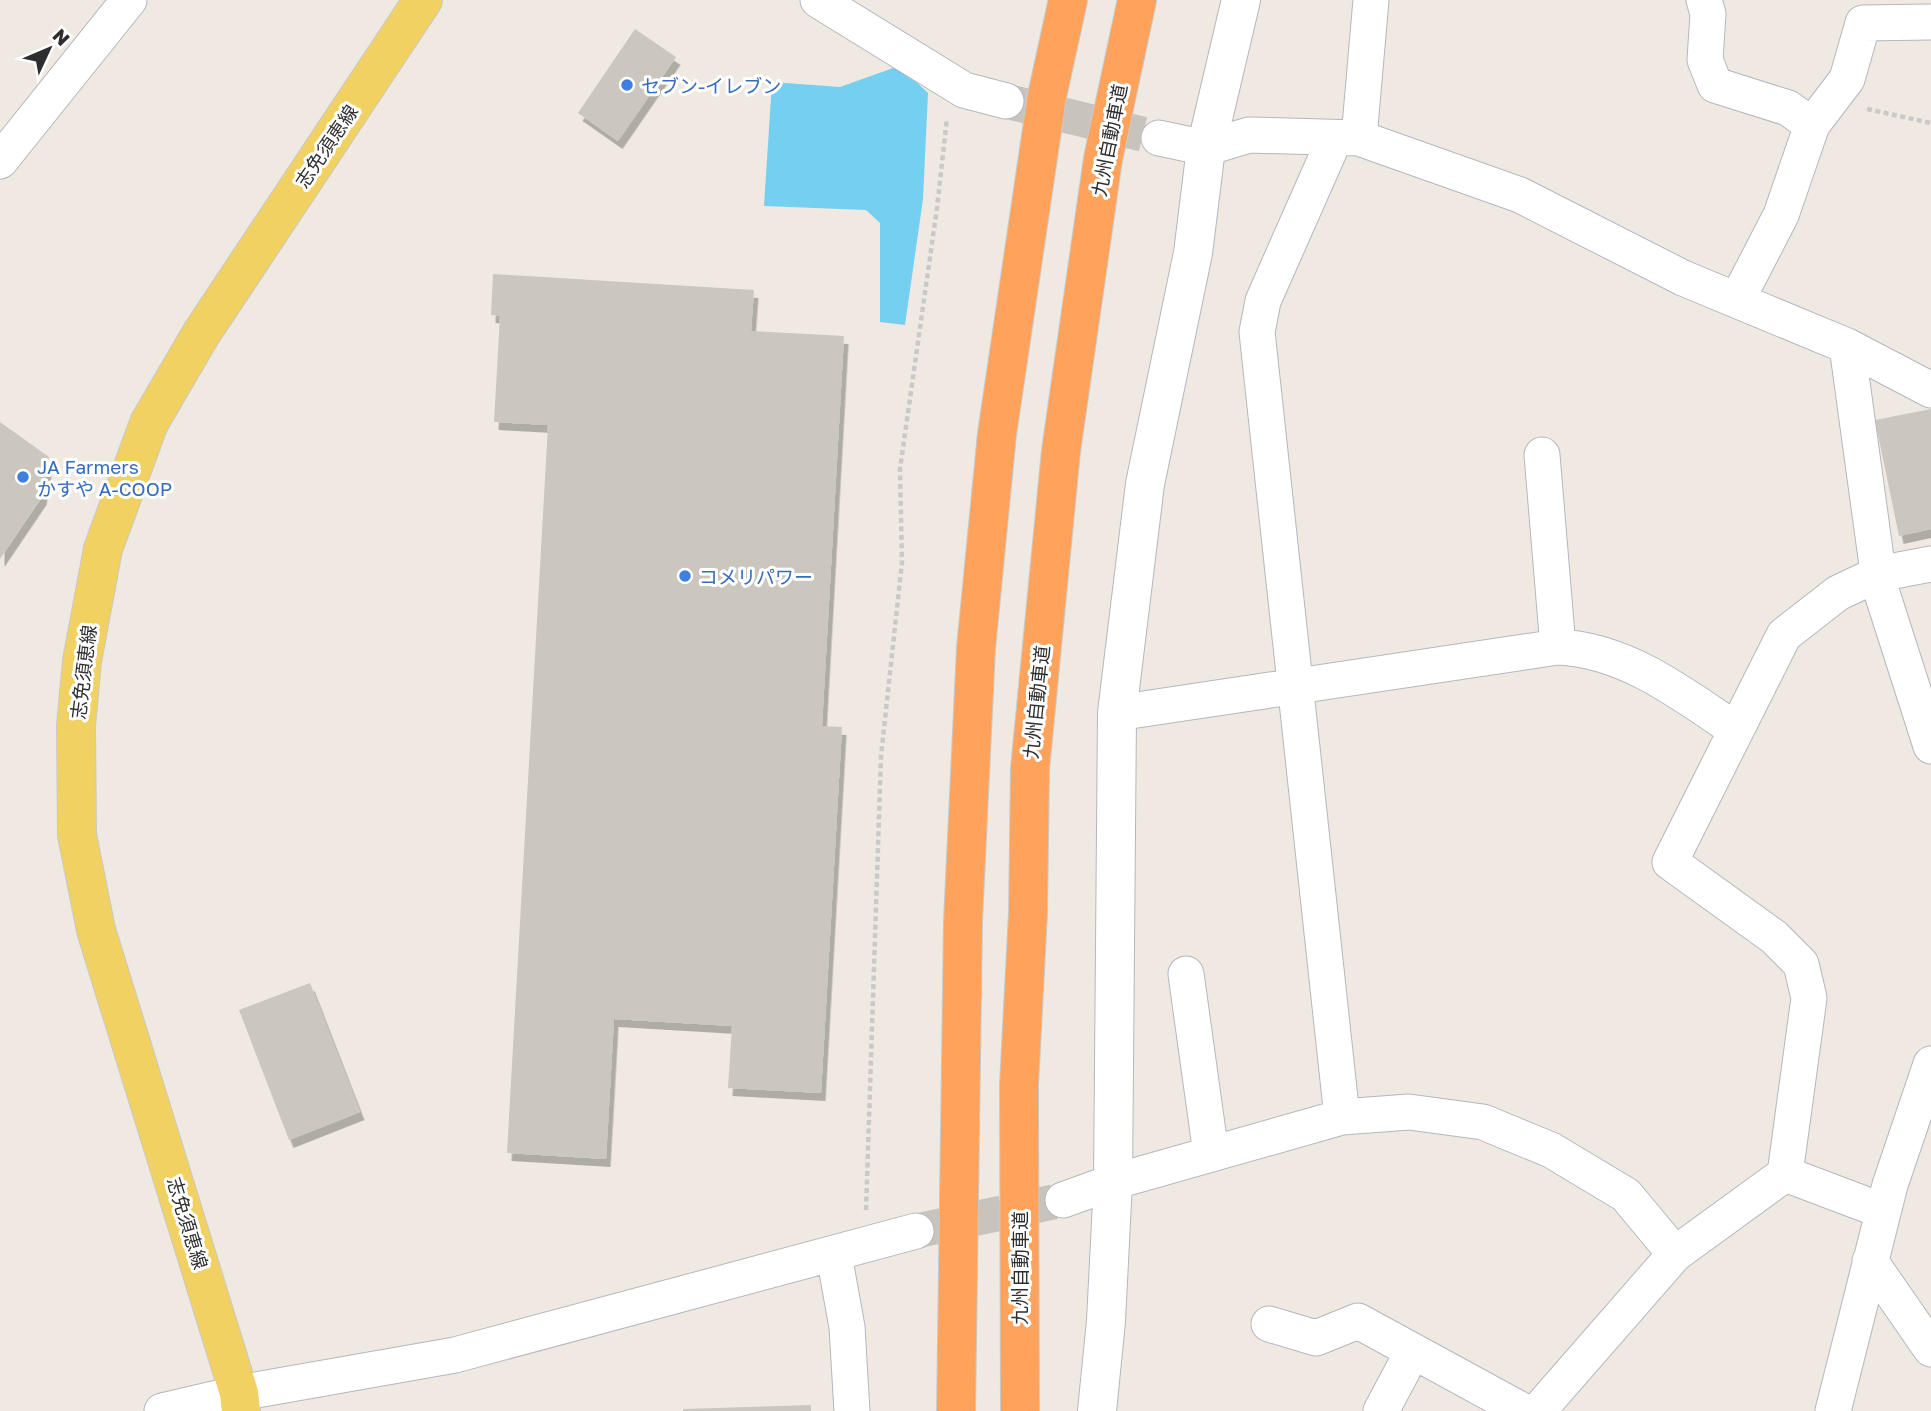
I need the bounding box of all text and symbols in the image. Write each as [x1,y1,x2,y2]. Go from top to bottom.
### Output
north arrow [14,14,84,84]
text: N [48,24,75,50]
place label: セブン-イレブン [641,74,781,97]
marker: セブン-イレブン [619,77,635,93]
street label: 九州自動車道 [1087,82,1131,198]
street label: 志免須恵線 [290,100,362,192]
place label: JA Farmers かすや A-COOP [37,455,172,500]
marker: JA Farmers かすや A-COOP [15,469,31,485]
place label: コメリパワー [699,565,813,588]
marker: コメリパワー [677,568,693,584]
street label: 志免須恵線 [66,623,100,721]
street label: 九州自動車道 [1019,644,1053,760]
street label: 志免須恵線 [163,1174,213,1272]
street label: 九州自動車道 [1008,1211,1031,1325]

